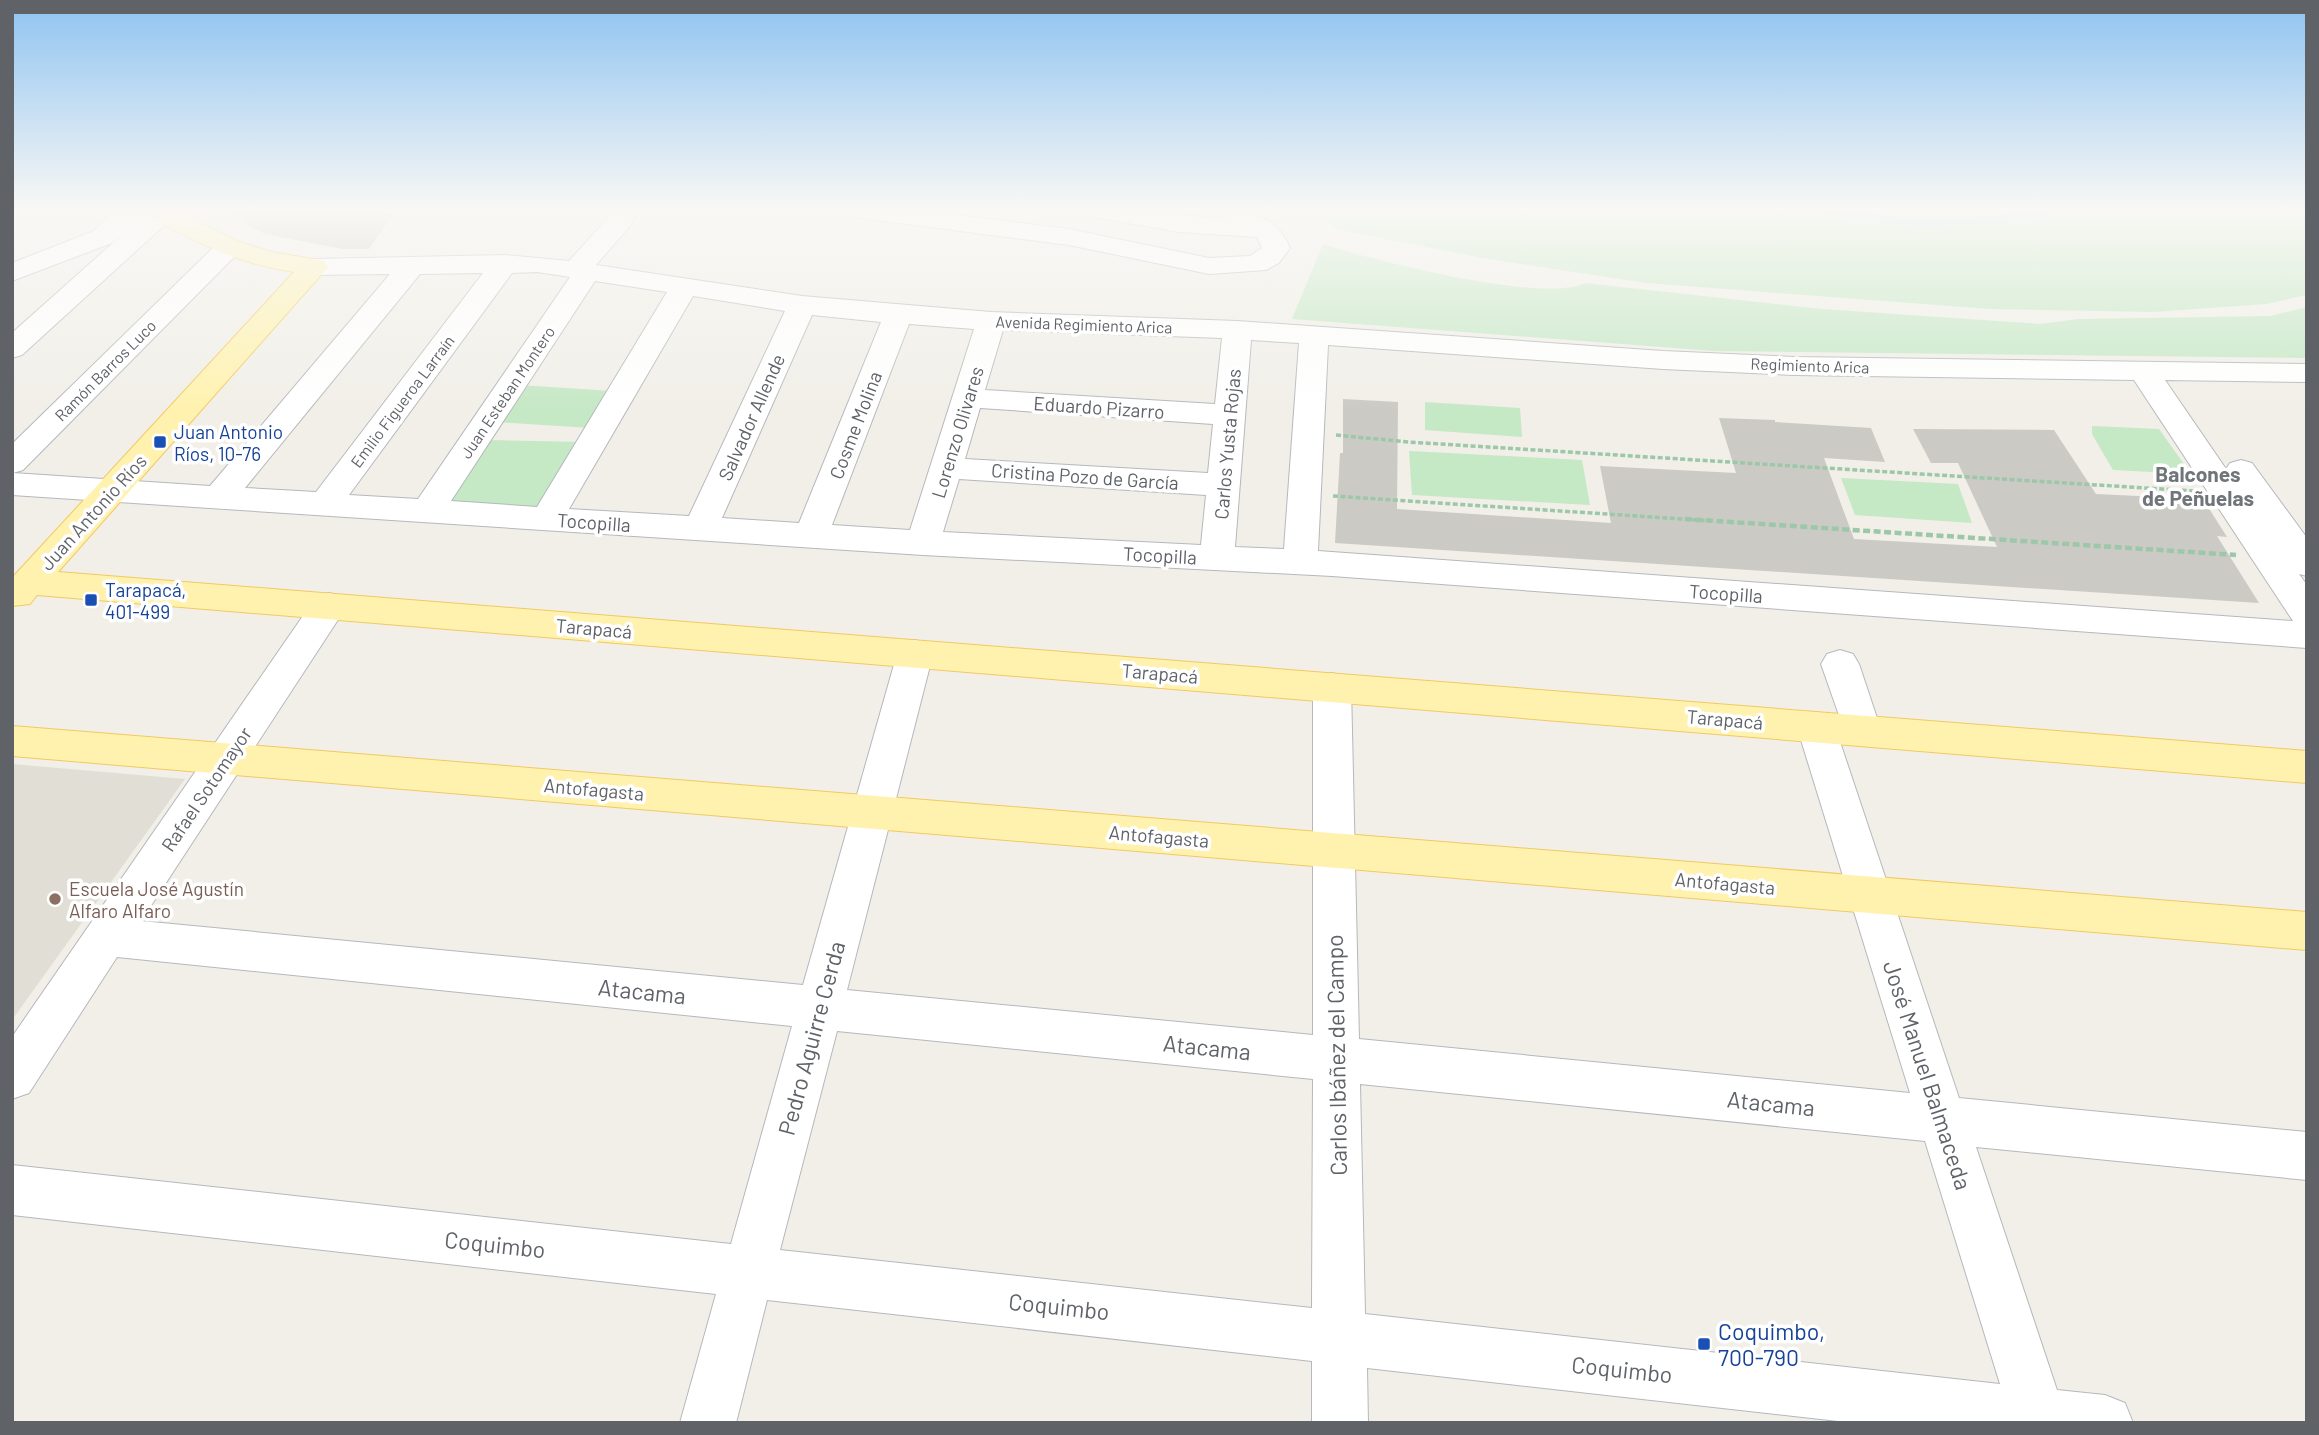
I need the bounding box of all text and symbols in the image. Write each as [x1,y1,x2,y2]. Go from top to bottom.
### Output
street label: Avenida Regimiento Arica [995,311,1173,337]
street label: Ramón Barros Luco [50,315,160,425]
street label: Juan Esteban Montero [456,322,558,462]
street label: Emilio Figueroa Larraín [346,331,458,471]
street label: Salvador Allende [713,350,789,484]
street label: Regimiento Arica [1750,353,1870,377]
street label: Lorenzo Olivares [926,363,988,501]
street label: Cosme Molina [824,368,886,482]
street label: Carlos Yusta Rojas [1209,368,1245,520]
street label: Eduardo Pizarro [1033,391,1165,423]
place label: Juan Antonio Ríos, 10-76 [174,420,283,465]
marker: Juan Antonio Ríos, 10-76 [152,434,168,450]
street label: Juan Antonio Ríos [35,449,151,575]
street label: Cristina Pozo de García [991,458,1179,494]
district label: Balcones de Peñuelas [2142,461,2254,510]
street label: Tocopilla [556,508,632,536]
street label: Tocopilla [1123,542,1197,568]
place label: Tarapacá, 401-499 [105,578,186,623]
street label: Tocopilla [1688,579,1764,607]
marker: Tarapacá, 401-499 [83,592,99,608]
street label: Tarapacá [555,613,633,643]
street label: Tarapacá [1121,658,1199,688]
street label: Tarapacá [1686,704,1764,734]
street label: Rafael Sotomayor [156,722,256,856]
street label: Antofagasta [543,773,645,805]
street label: Antofagasta [1108,820,1210,852]
street label: Antofagasta [1674,867,1776,899]
place label: Escuela José Agustín Alfaro Alfaro [69,877,244,922]
marker: Escuela José Agustín Alfaro Alfaro [47,891,63,907]
street label: Carlos Ibáñez del Campo [1320,934,1352,1176]
street label: Pedro Aguirre Cerda [772,938,850,1138]
street label: José Manuel Balmaceda [1878,957,1978,1193]
street label: Atacama [597,972,687,1010]
street label: Atacama [1162,1028,1252,1066]
street label: Atacama [1726,1084,1816,1122]
street label: Coquimbo [443,1225,547,1263]
street label: Coquimbo [1007,1287,1111,1325]
place label: Coquimbo, 700-790 [1718,1317,1825,1371]
marker: Coquimbo, 700-790 [1696,1336,1712,1352]
street label: Coquimbo [1570,1350,1674,1388]

